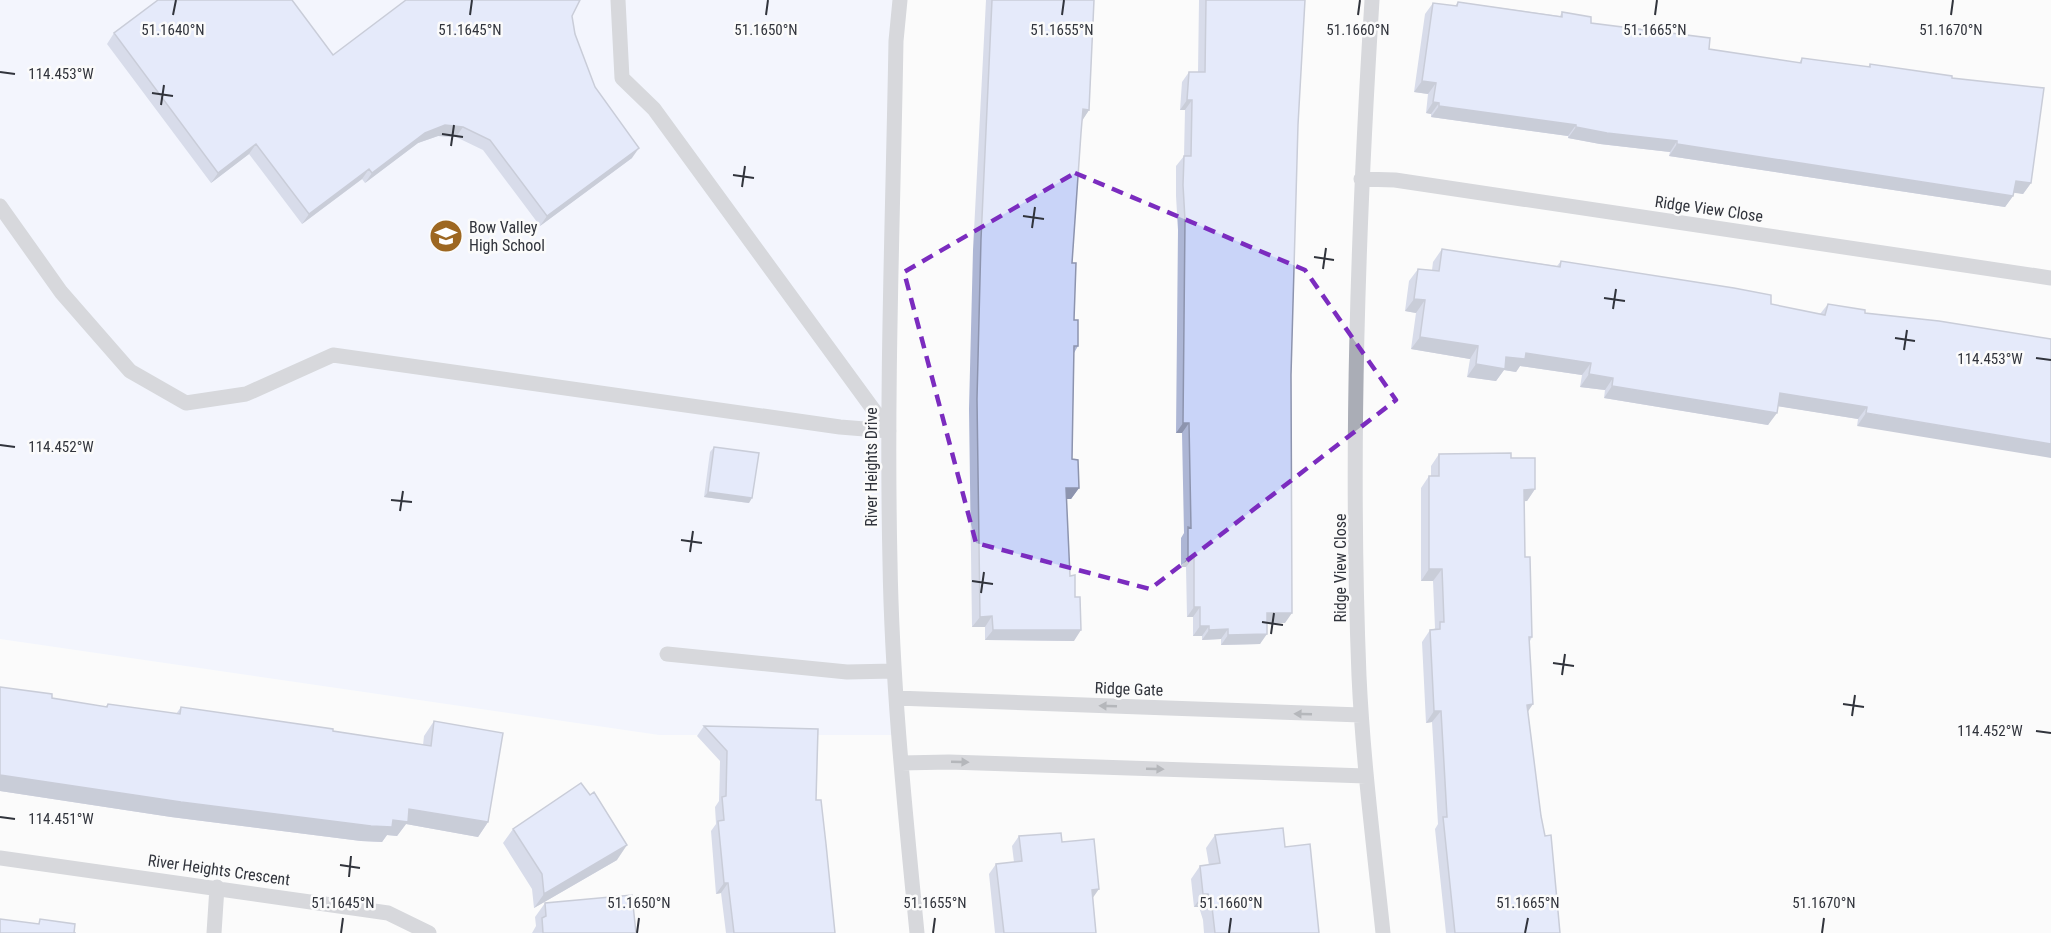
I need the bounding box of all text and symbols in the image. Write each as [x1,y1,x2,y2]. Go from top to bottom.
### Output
text: 51.1640°N [141,21,205,39]
text: 51.1645°N [438,21,502,39]
text: 51.1650°N [734,21,798,39]
text: 51.1655°N [1030,21,1094,39]
text: 51.1660°N [1326,21,1390,39]
text: 51.1665°N [1623,21,1687,39]
text: 51.1670°N [1919,21,1983,39]
text: 114.453°W [28,65,94,83]
street label: Ridge View Close [1654,192,1764,226]
school or university icon: Bow Valley High School [428,218,464,254]
place label: Bow Valley High School [469,218,545,255]
text: 114.453°W [1957,350,2023,368]
street label: River Heights Drive [862,407,881,527]
text: 114.452°W [28,438,94,456]
street label: Ridge View Close [1331,514,1350,622]
street label: Ridge Gate [1094,678,1164,700]
one-way arrow [1098,701,1117,711]
one-way arrow [1293,709,1312,719]
text: 114.452°W [1957,722,2023,740]
one-way arrow [950,758,969,767]
one-way arrow [1145,764,1164,774]
text: 114.451°W [28,810,94,828]
street label: River Heights Crescent [147,851,292,889]
text: 51.1645°N [311,894,375,912]
text: 51.1650°N [607,894,671,912]
text: 51.1655°N [903,894,967,912]
text: 51.1660°N [1199,894,1263,912]
text: 51.1665°N [1496,894,1560,912]
text: 51.1670°N [1792,894,1856,912]

